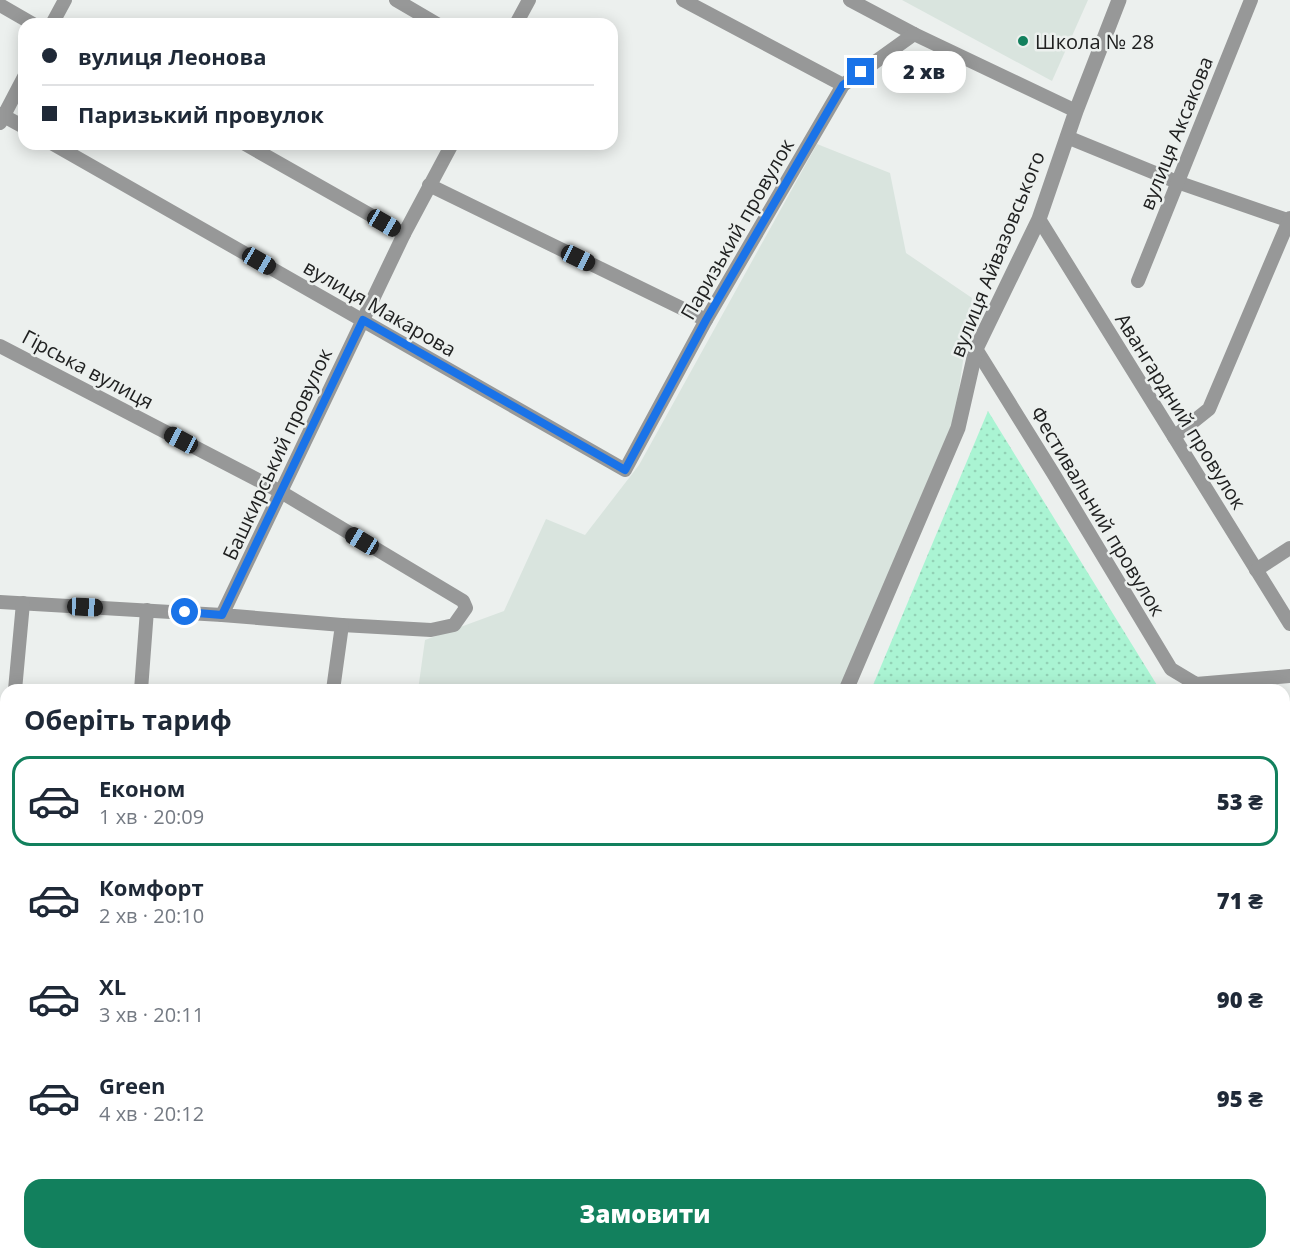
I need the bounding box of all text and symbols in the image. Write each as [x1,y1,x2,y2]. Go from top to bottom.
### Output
place label: Школа № 28 [1035,28,1154,55]
marker: Школа № 28 [1016,34,1030,48]
text: вулиця Леонова [78,41,267,71]
callout: 2 хв [882,51,966,93]
street label: вулиця Аксакова [1133,52,1219,214]
route end [847,58,874,85]
text: 2 хв [903,58,945,85]
text: Паризький провулок [78,99,324,129]
street label: Паризький провулок [674,133,800,325]
street label: вулиця Айвазовського [943,147,1051,361]
car [364,206,404,240]
car [558,242,598,274]
car [239,244,279,278]
street label: вулиця Макарова [299,253,461,363]
street label: Авангардний провулок [1110,308,1253,515]
street label: Гірська вулиця [18,323,158,415]
street label: Башкирський провулок [216,343,338,564]
street label: Фестивальний провулок [1025,401,1172,621]
car [161,424,201,456]
car [342,524,382,558]
car [67,597,103,617]
route start [171,598,198,625]
text: Оберіть тариф [24,701,232,738]
text: Економ [99,773,185,803]
icon: car [27,774,81,828]
text: 53 ₴ [1217,786,1263,816]
text: 1 хв · 20:09 [99,803,204,830]
text: Комфорт [99,872,204,902]
icon: car [27,873,81,927]
text: 71 ₴ [1217,885,1263,915]
text: 2 хв · 20:10 [99,902,204,929]
text: XL [99,971,126,1001]
icon: car [27,972,81,1026]
text: 90 ₴ [1217,984,1263,1014]
text: 3 хв · 20:11 [99,1001,204,1028]
text: Green [99,1070,165,1100]
icon: car [27,1071,81,1125]
text: 95 ₴ [1217,1083,1263,1113]
text: 4 хв · 20:12 [99,1100,204,1127]
button: Замовити [24,1179,1266,1248]

